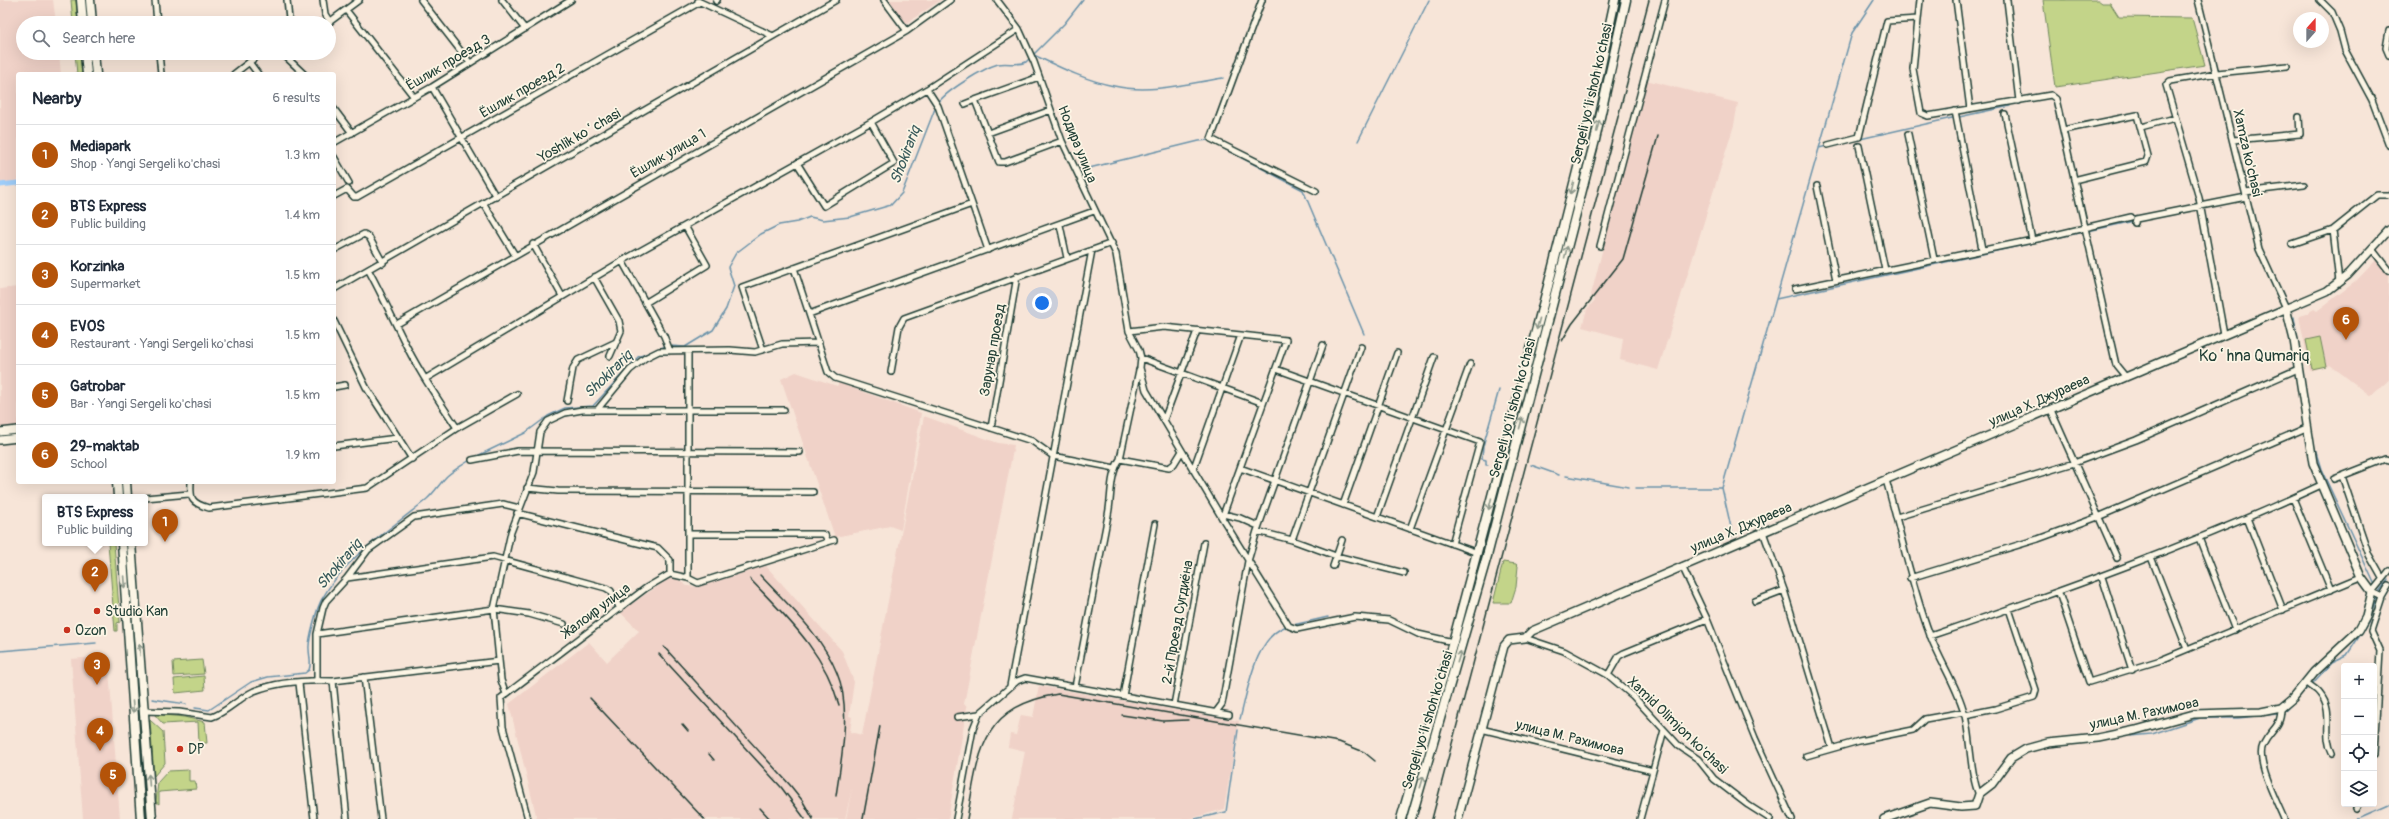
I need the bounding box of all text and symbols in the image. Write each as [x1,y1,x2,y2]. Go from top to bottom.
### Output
north arrow [2293,12,2329,48]
search box [16,16,336,60]
street label: Sergeli yo‘li shoh ko‘chasi [1567,22,1616,166]
icon: search [30,27,52,49]
text: Search here [62,29,135,48]
street label: Ёшлик проезд 3 [403,31,494,94]
street label: Ёшлик проезд 2 [477,59,568,122]
text: Nearby [32,88,81,109]
text: 6 results [273,90,320,106]
street label: Нодира улица [1054,103,1101,185]
street label: Yoshlik koʻchasi [534,105,624,166]
street label: Xamza ko'chasi [2229,108,2266,199]
one-way arrow [1595,120,1603,133]
water label: Shokirariq [886,122,926,187]
street label: Ёшлик улица 1 [627,125,709,182]
text: Mediapark [70,137,131,156]
text: 1 [42,147,48,163]
text: 1.3 km [285,147,320,163]
text: Shop · Yangi Sergeli ko'chasi [70,156,220,172]
one-way arrow [1568,181,1576,194]
text: BTS Express [70,197,146,216]
text: 2 [41,207,49,223]
text: 1.4 km [285,207,320,223]
text: Public building [70,216,146,232]
one-way arrow [1563,246,1570,259]
text: Korzinka [70,257,125,276]
text: 3 [41,267,49,283]
text: 1.5 km [285,267,320,283]
text: Supermarket [70,276,141,292]
your location [1032,293,1052,313]
street label: Зарунар проезд [976,302,1009,398]
pin: 6 [2333,307,2359,340]
text: EVOS [70,317,105,336]
one-way arrow [1534,317,1541,330]
text: 4 [41,327,49,343]
text: 1.5 km [285,327,320,343]
text: Restaurant · Yangi Sergeli ko'chasi [70,336,253,352]
street label: Sergeli yo‘li shoh ko‘chasi [1486,336,1539,480]
water label: Shokirariq [580,345,638,402]
district label: Koʻhna Qumariq [2199,346,2310,366]
street label: улица Х. Джураева [1985,371,2092,431]
text: Gatrobar [70,377,125,396]
text: 5 [41,387,49,403]
text: 1.5 km [285,387,320,403]
text: Bar · Yangi Sergeli ko'chasi [70,396,211,412]
one-way arrow [1518,417,1525,430]
text: 29-maktab [70,437,139,456]
text: 6 [41,447,49,463]
text: 1.9 km [286,447,320,463]
text: School [70,456,107,472]
popup [42,494,148,546]
one-way arrow [1486,497,1494,510]
street label: улица Х. Джураева [1687,498,1794,557]
text: BTS Express [57,503,133,522]
pin: 1 [152,509,178,542]
text: Public building [57,522,133,538]
water label: Shokirariq [312,534,368,593]
pin: 2 [82,559,108,592]
street label: 2-й Проезд Сугдиёна [1158,559,1197,685]
one-way arrow [121,575,128,588]
street label: Жалоир улица [557,579,634,643]
place label: Studio Kan [105,603,168,620]
marker: Studio Kan [92,606,102,616]
place label: Ozon [75,622,107,639]
marker: Ozon [62,625,72,635]
one-way arrow [136,644,143,657]
street label: Sergeli yo‘li shoh ko‘chasi [1398,648,1457,792]
one-way arrow [1456,651,1463,664]
pin: 3 [84,652,110,685]
map controls [2341,663,2377,807]
button: + [2341,663,2377,699]
street label: Xamid Olimjon ko'chasi [1624,673,1732,778]
street label: улица М. Рахимова [2087,694,2200,734]
button: − [2341,699,2377,735]
one-way arrow [129,700,136,713]
street label: улица М. Рахимова [1513,716,1626,759]
pin: 4 [87,718,113,751]
button: locate [2341,735,2377,771]
place label: DP [188,741,205,758]
marker: DP [175,744,185,754]
pin: 5 [100,762,126,795]
button: layers [2341,771,2377,807]
one-way arrow [146,774,153,787]
one-way arrow [1419,775,1426,788]

